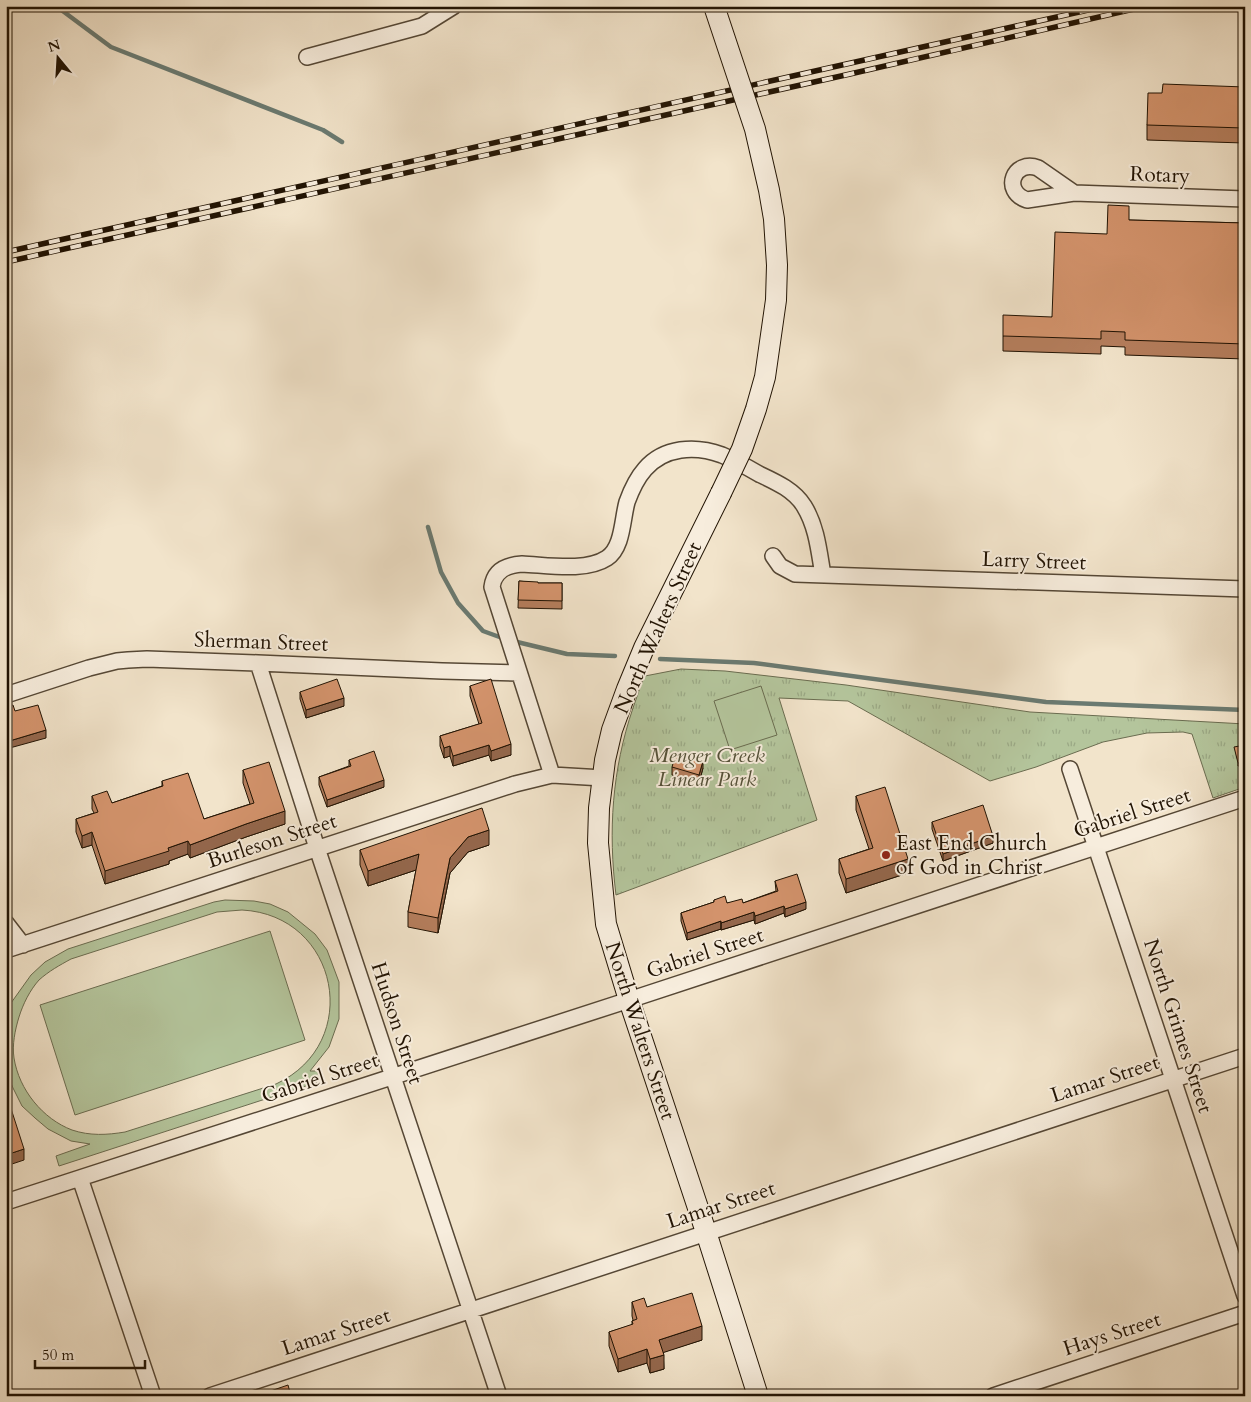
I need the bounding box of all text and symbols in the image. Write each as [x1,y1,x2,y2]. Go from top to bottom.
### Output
north arrow [32,32,82,82]
text: N [45,35,63,57]
street label: Rotary [1129,159,1191,191]
street label: North Walters Street [607,537,709,719]
street label: Larry Street [981,545,1087,577]
street label: Sherman Street [193,625,329,659]
park label: Menger Creek Linear Park [649,741,765,794]
street label: Gabriel Street [1070,780,1195,846]
street label: Burleson Street [203,806,341,876]
place label: East End Church of God in Christ [896,829,1047,882]
marker: East End Church of God in Christ [880,849,892,861]
street label: Gabriel Street [643,920,768,986]
street label: North Grimes Street [1136,935,1220,1117]
street label: North Walters Street [598,938,683,1124]
street label: Hudson Street [364,958,430,1088]
street label: Gabriel Street [258,1045,383,1111]
street label: Lamar Street [1047,1048,1163,1110]
street label: Lamar Street [663,1174,779,1236]
street label: Lamar Street [278,1301,394,1363]
street label: Hays Street [1060,1305,1165,1363]
scale bar [35,1337,145,1369]
text: 50 m [42,1345,74,1365]

